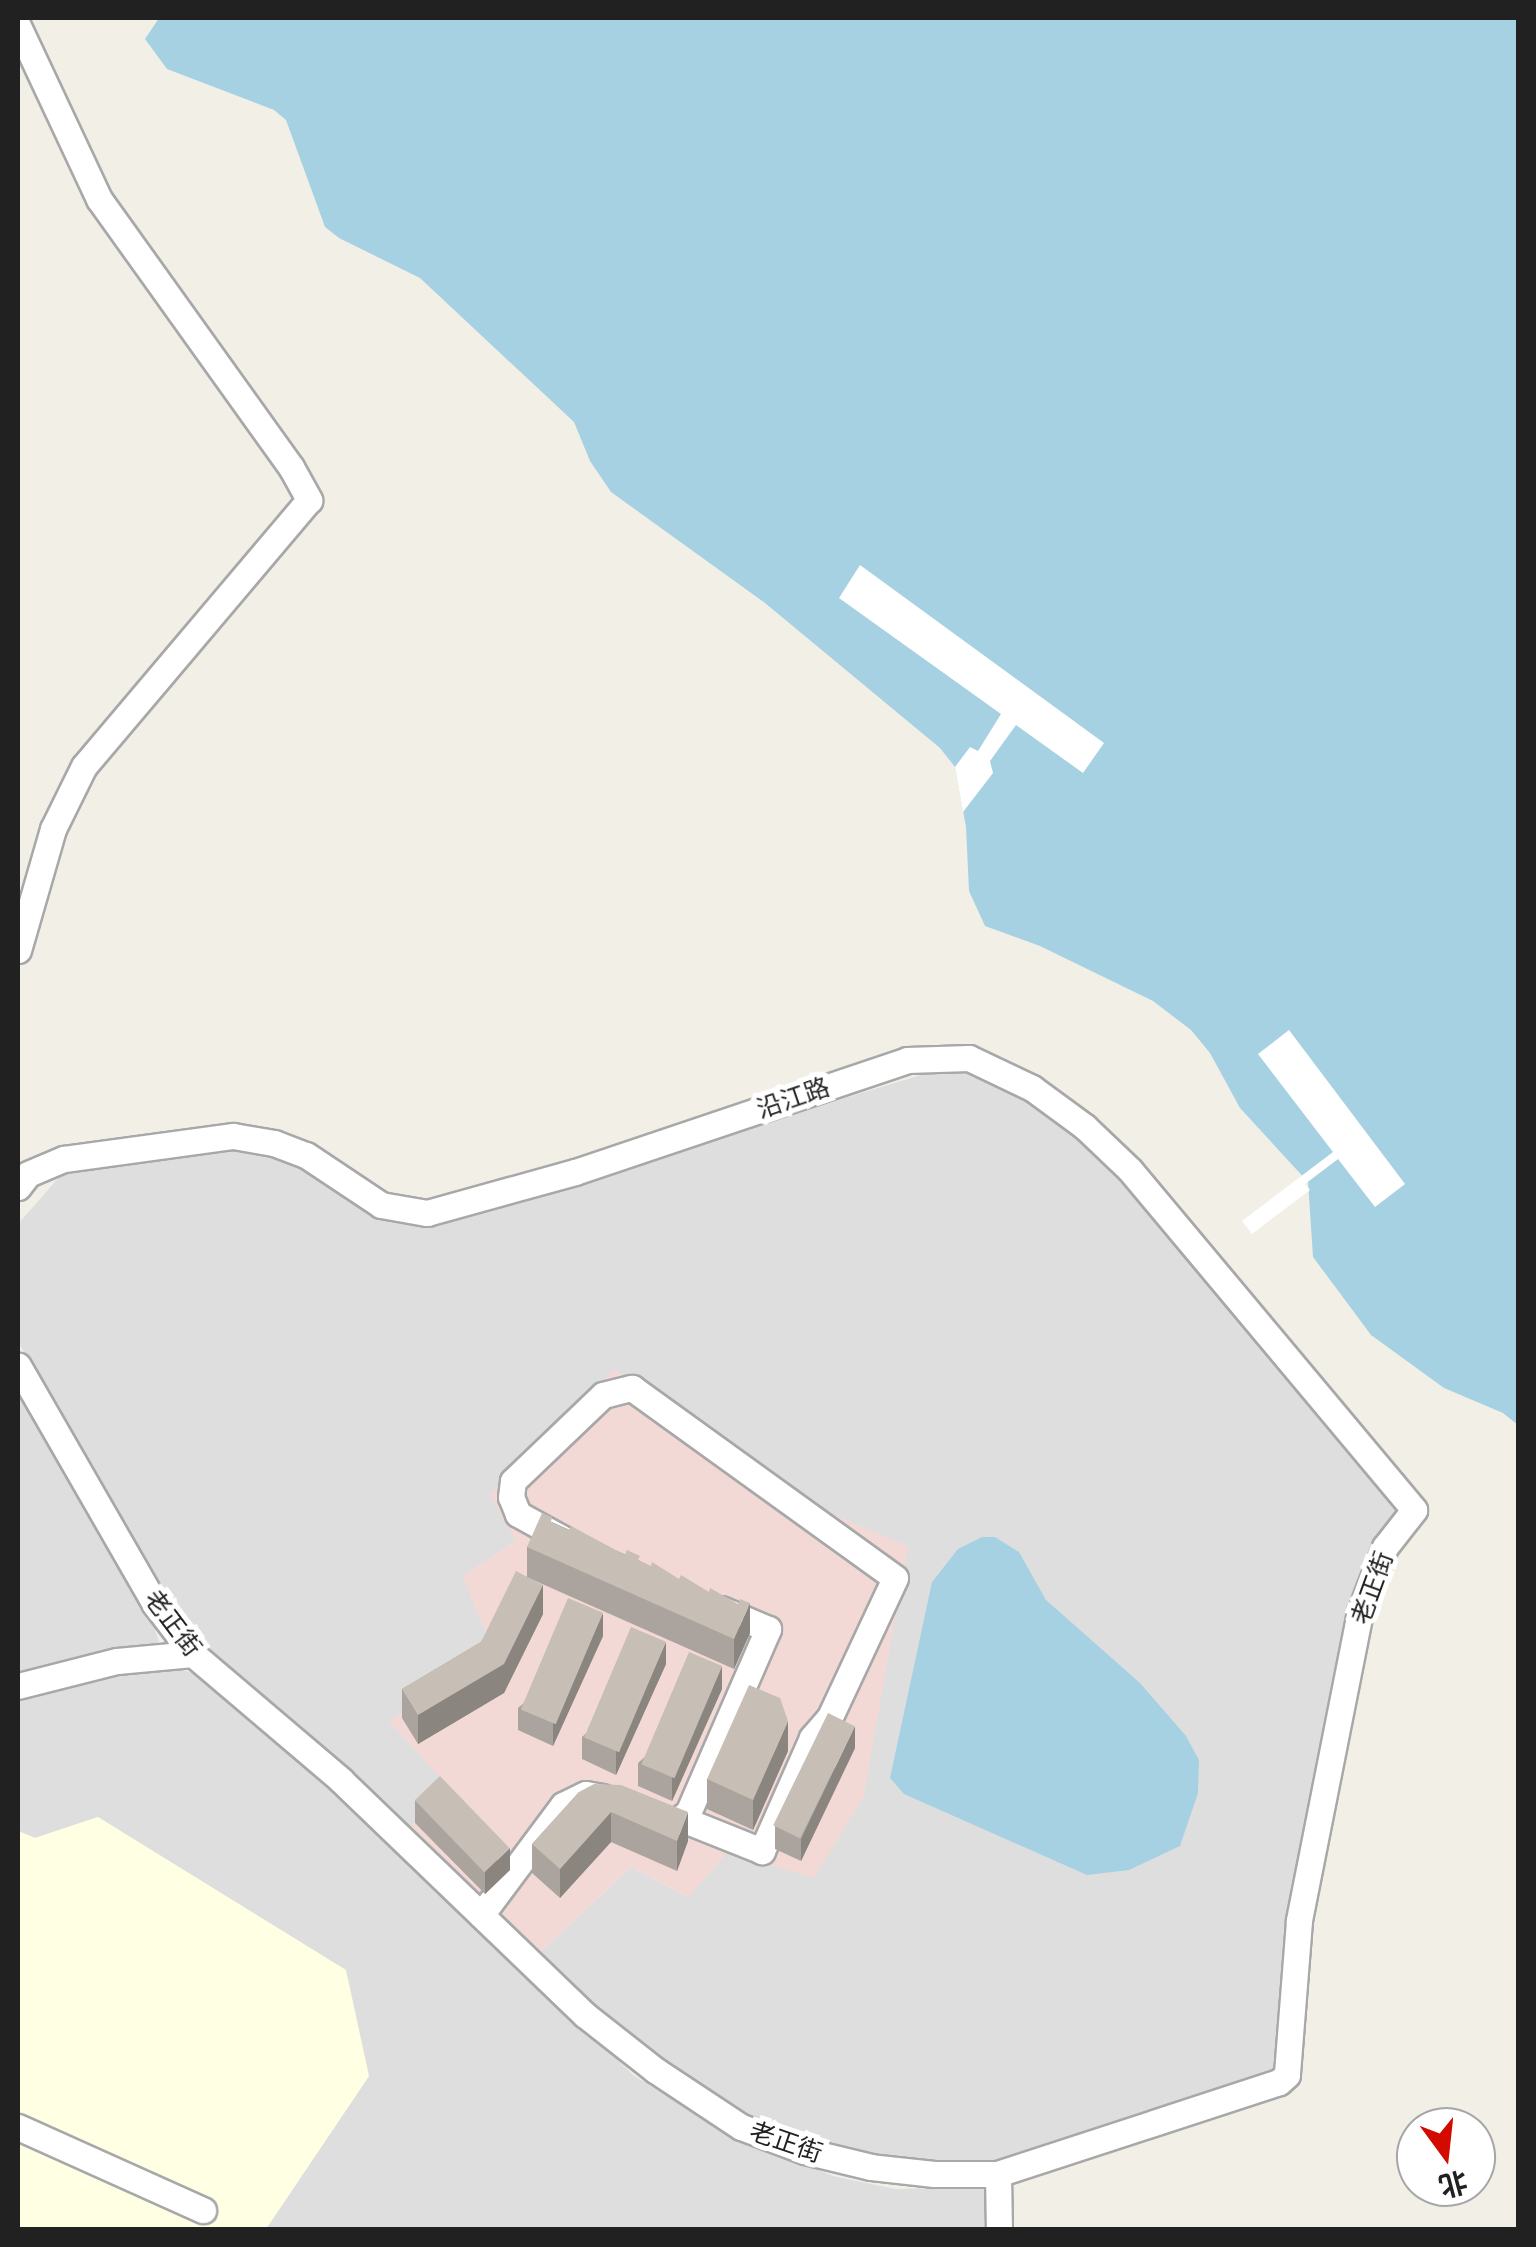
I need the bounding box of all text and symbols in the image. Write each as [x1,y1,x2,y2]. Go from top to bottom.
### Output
street label: 沿江路 [753,1072,833,1124]
street label: 老正街 [1345,1548,1399,1628]
street label: 老正街 [138,1584,208,1662]
north arrow [1396,2107,1496,2207]
street label: 老正街 [746,2116,826,2168]
text: 北 [1435,2164,1471,2204]

